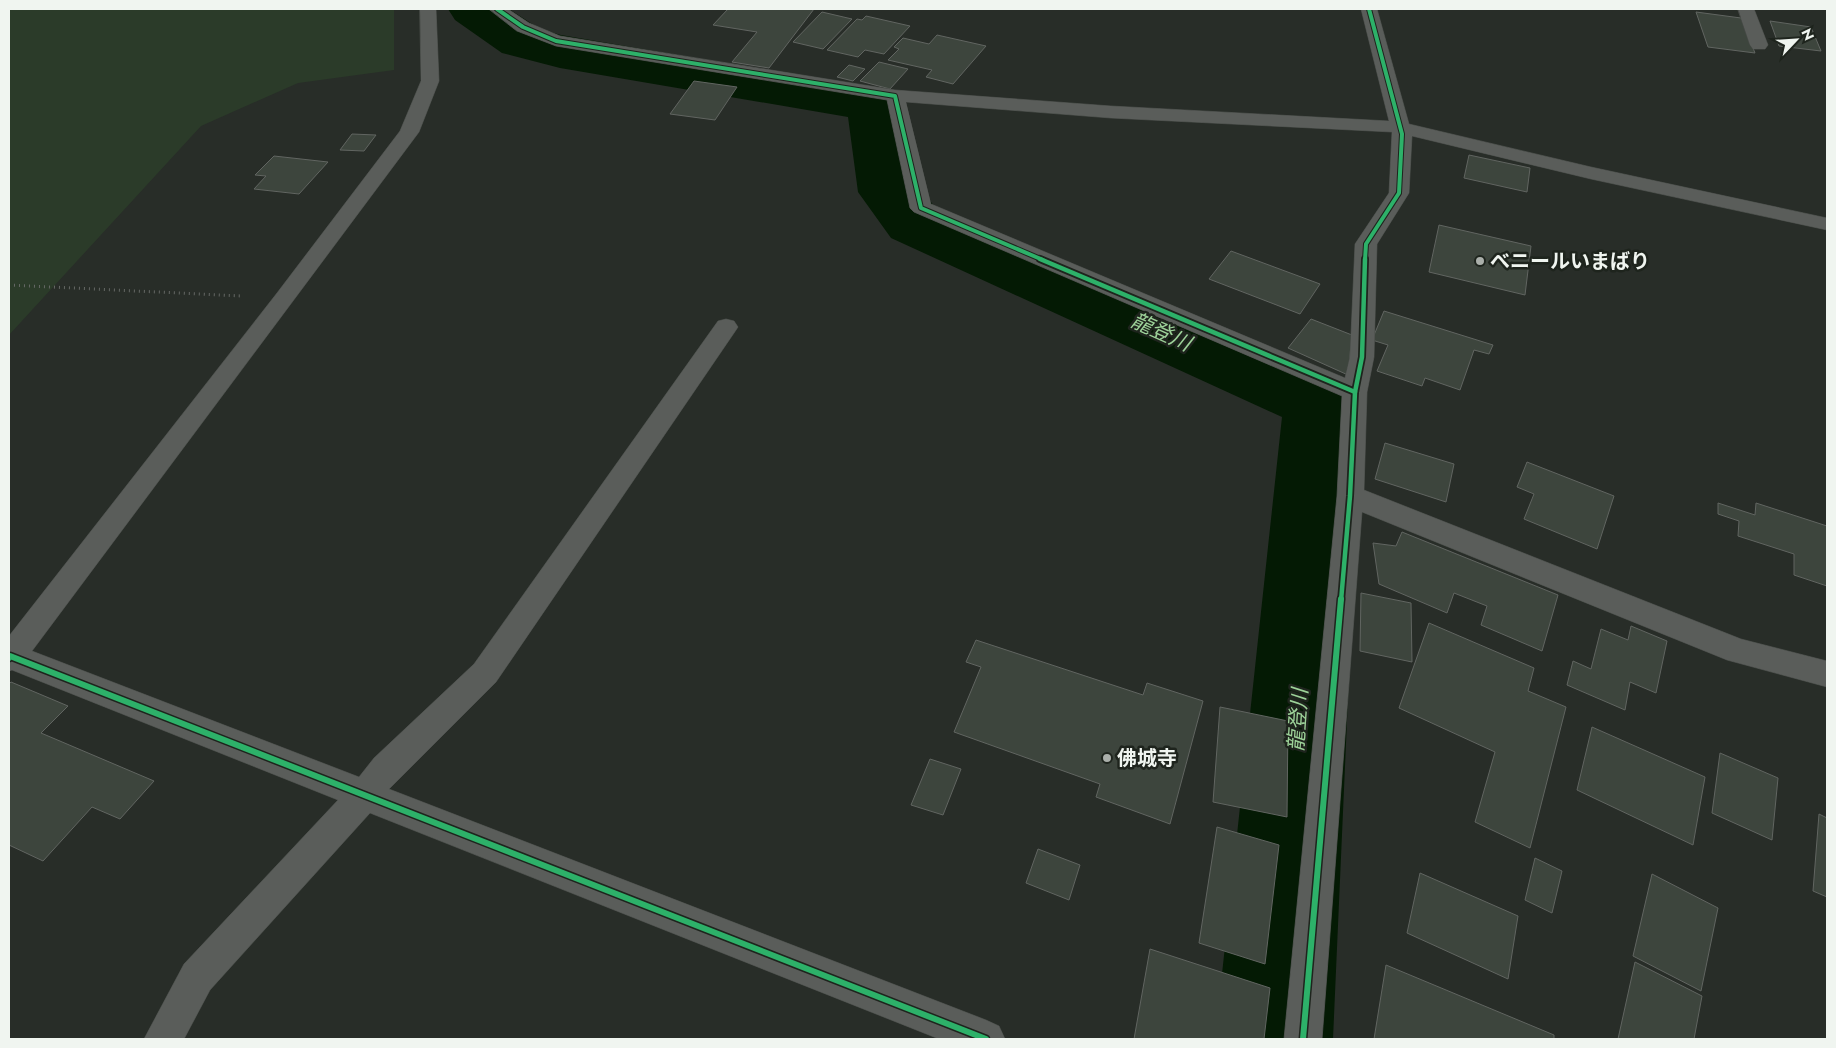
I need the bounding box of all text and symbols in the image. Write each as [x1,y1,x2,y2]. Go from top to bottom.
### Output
north arrow [1771,15,1821,65]
text: N [1796,25,1819,44]
place label: べニールいまばり [1490,247,1650,276]
marker: べニールいまばり [1474,255,1486,267]
water label: 龍登川 [1126,305,1198,359]
water label: 龍登川 [1281,686,1315,752]
place label: 佛城寺 [1117,744,1177,773]
marker: 佛城寺 [1101,752,1113,764]

